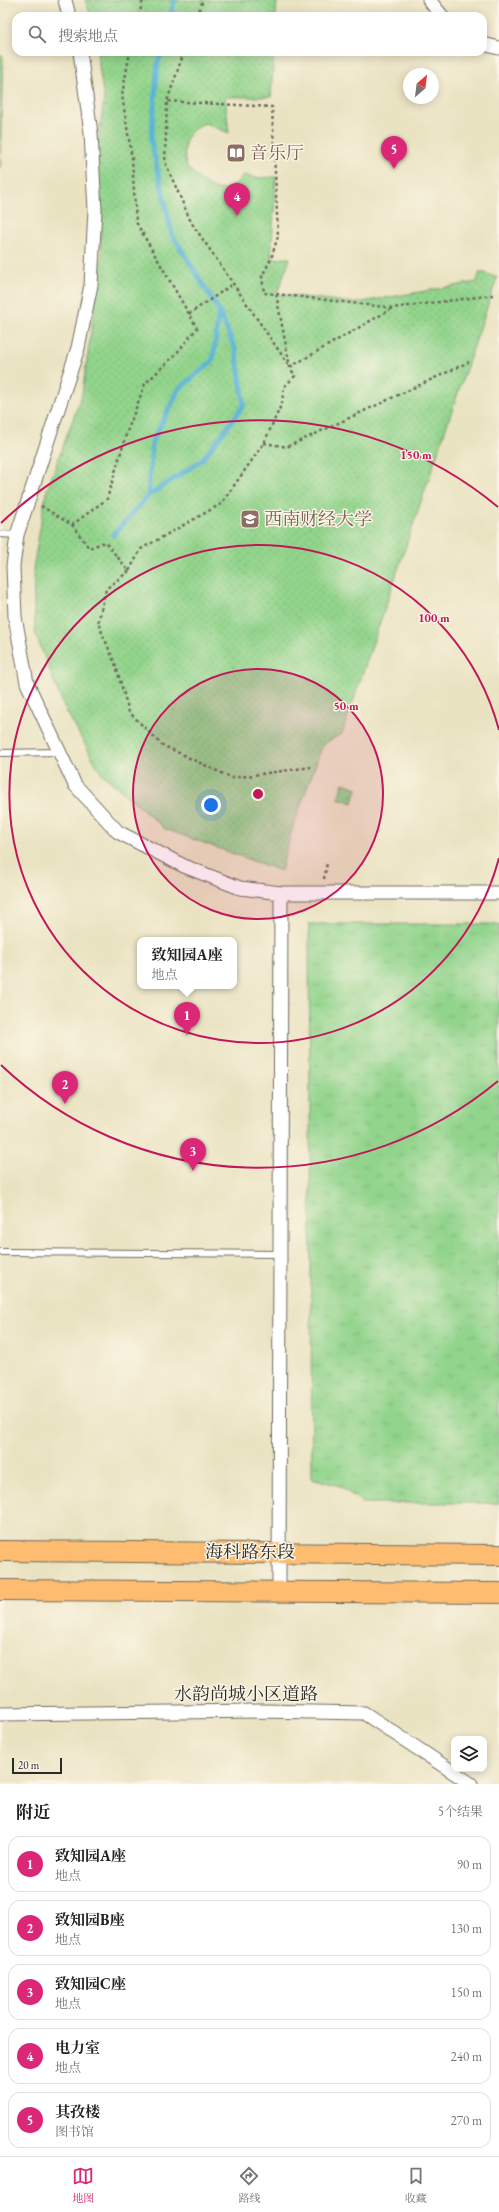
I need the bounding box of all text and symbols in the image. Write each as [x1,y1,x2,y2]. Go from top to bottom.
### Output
search box [12,12,487,56]
icon: search [26,23,48,45]
text: 搜索地点 [58,26,118,45]
north arrow [403,68,439,104]
pin: 5 [381,136,407,169]
place label: 音乐厅 [250,141,304,164]
library icon: 音乐厅 [225,142,247,164]
pin: 4 [224,183,250,216]
text: 150 m [400,447,432,463]
place label: 西南财经大学 [264,507,372,530]
school or university icon: 西南财经大学 [239,508,261,530]
text: 100 m [418,610,450,626]
text: 50 m [333,698,359,714]
centre of rings [251,787,265,801]
your location [201,795,221,815]
popup [137,937,237,989]
text: 致知园A座 [152,945,222,964]
text: 地点 [152,966,178,983]
pin: 1 [174,1002,200,1035]
pin: 2 [52,1071,78,1104]
pin: 3 [180,1138,206,1171]
street label: 海科路东段 [205,1540,295,1563]
street label: 水韵尚城小区道路 [174,1682,318,1705]
map controls [451,1736,487,1772]
button: layers [451,1736,487,1772]
scale bar [12,1756,62,1775]
text: 20 m [18,1758,39,1772]
text: 附近 [16,1801,50,1823]
text: 5个结果 [438,1803,483,1820]
text: 致知园A座 [55,1846,126,1865]
text: 1 [27,1856,33,1873]
text: 90 m [457,1856,482,1873]
text: 地点 [55,1867,81,1884]
text: 致知园B座 [55,1910,124,1929]
text: 2 [27,1920,33,1937]
text: 130 m [451,1920,482,1937]
text: 地点 [55,1931,81,1948]
text: 致知园C座 [55,1974,126,1993]
text: 3 [27,1984,33,2001]
text: 150 m [451,1984,482,2001]
text: 地点 [55,1995,81,2012]
text: 电力室 [55,2038,100,2057]
text: 4 [27,2048,33,2065]
text: 240 m [451,2048,482,2065]
text: 地点 [55,2059,81,2076]
text: 其孜楼 [55,2102,100,2121]
text: 5 [27,2112,33,2129]
text: 270 m [451,2112,482,2129]
text: 图书馆 [55,2123,94,2140]
tab: 地图 [72,2165,94,2205]
tab: 路线 [238,2165,260,2205]
tab: 收藏 [405,2165,427,2205]

